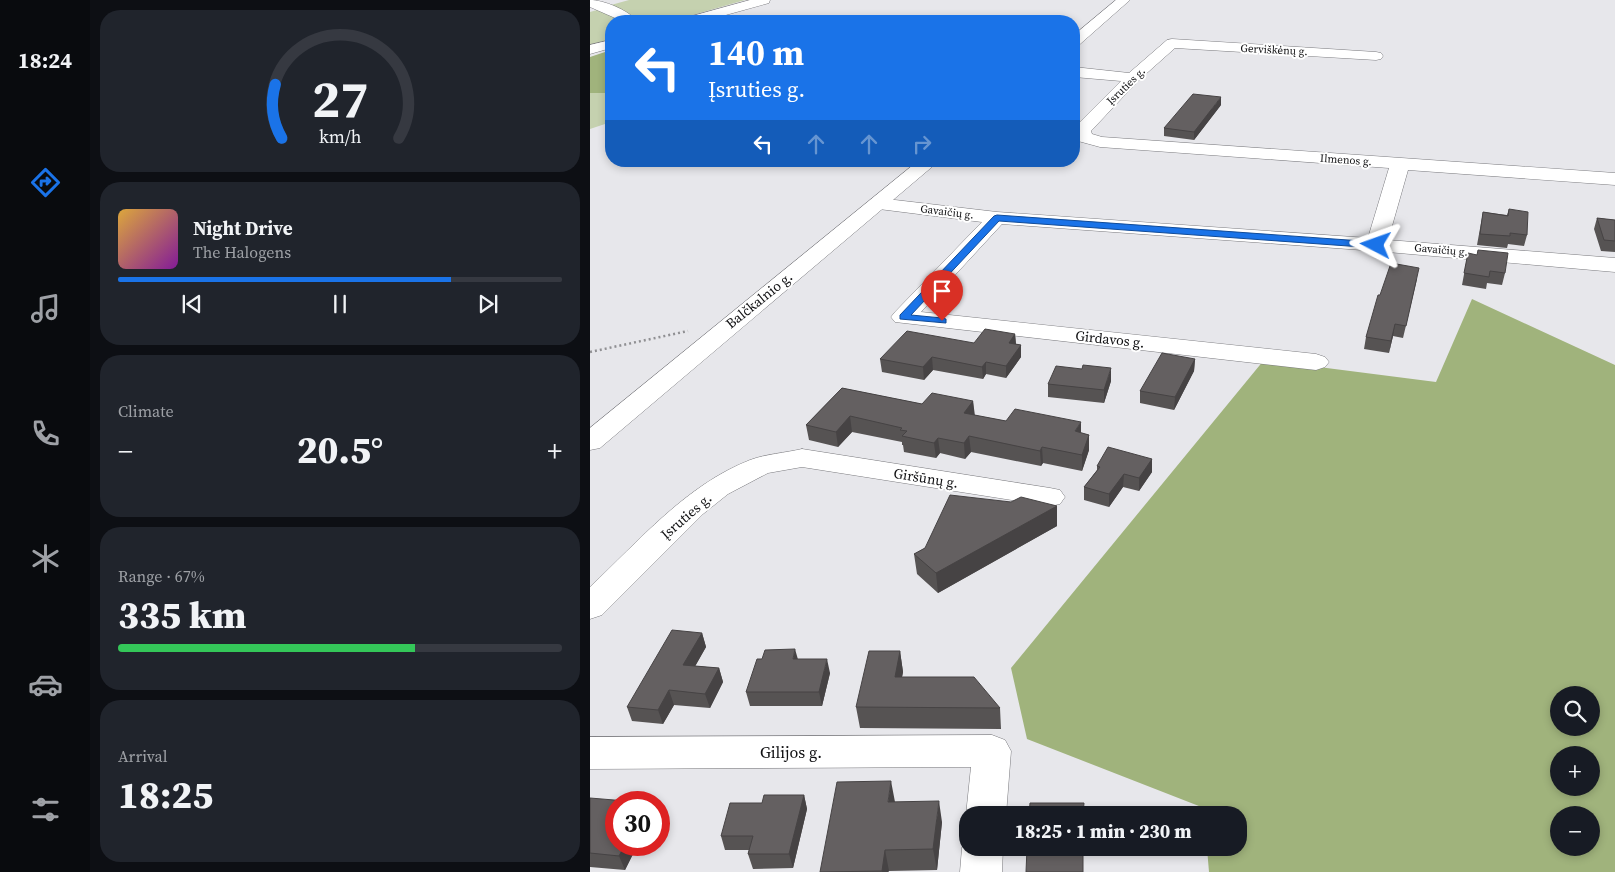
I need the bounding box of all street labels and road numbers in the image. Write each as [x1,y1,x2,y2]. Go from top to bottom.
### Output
street label: Gerviškėnų g. [1240,41,1308,59]
street label: Įsruties g. [1103,64,1149,108]
street label: Ilmenos g. [1320,151,1372,169]
street label: Gavaičių g. [919,201,975,223]
street label: Gavaičių g. [1414,240,1468,260]
street label: Balčkalnio g. [721,267,797,333]
street label: Girdavos g. [1074,325,1146,353]
street label: Giršūnų g. [892,463,960,493]
street label: Įsruties g. [656,488,716,544]
street label: Gilijos g. [760,741,822,763]

